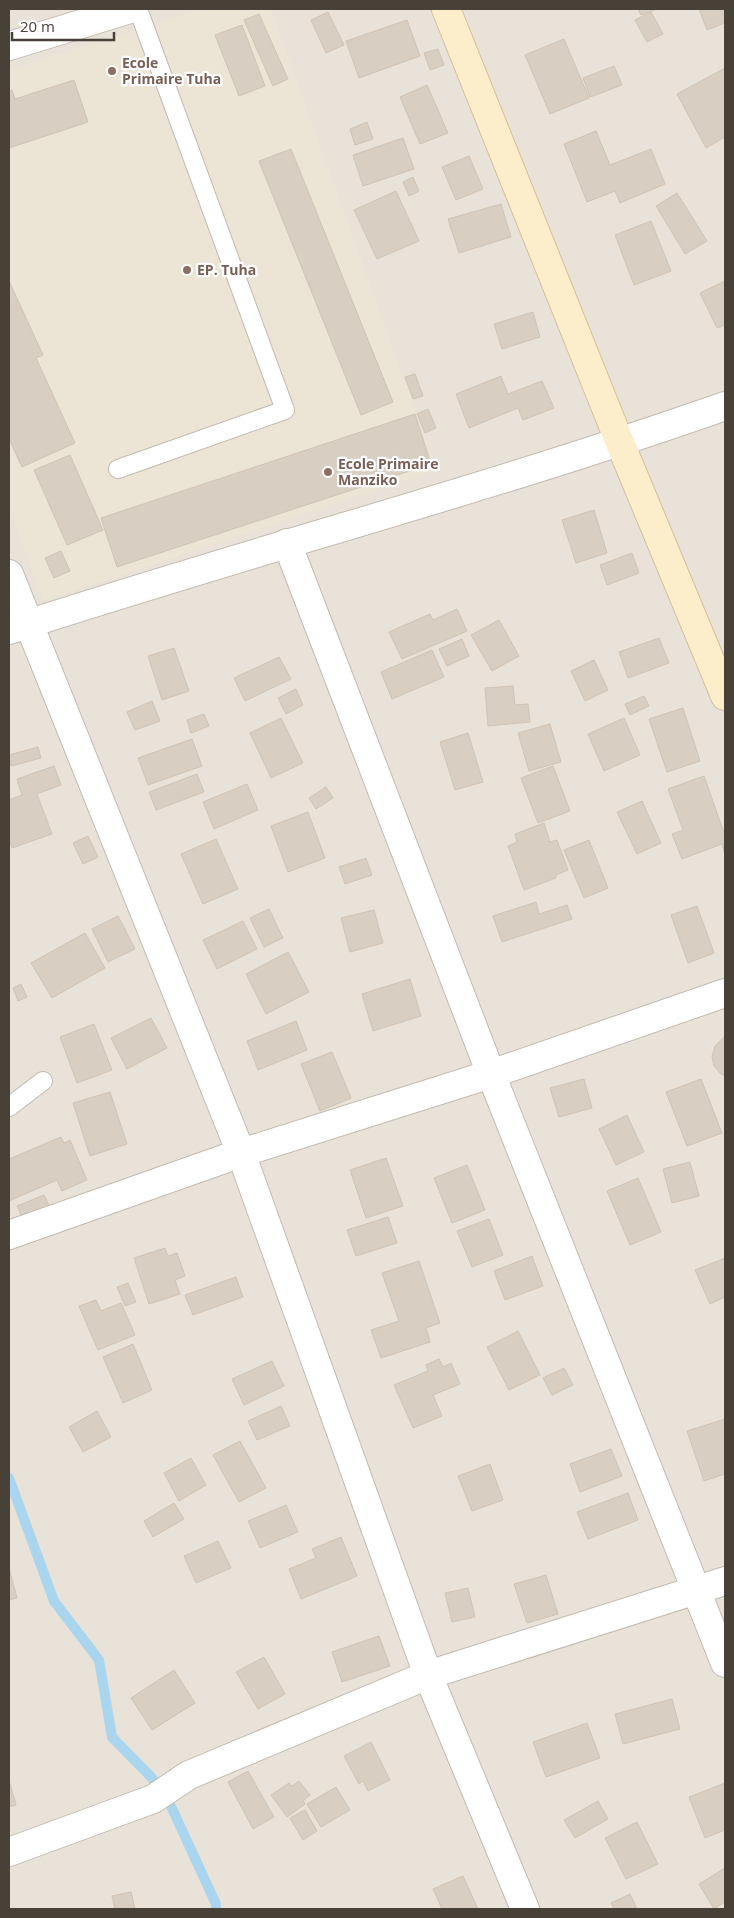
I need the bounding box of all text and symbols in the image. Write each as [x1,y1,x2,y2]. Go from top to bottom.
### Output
scale bar [12,10,115,42]
text: 20 m [20,16,55,36]
place label: Ecole Primaire Tuha [122,53,221,88]
marker: Ecole Primaire Tuha [106,65,118,77]
place label: EP. Tuha [197,260,256,279]
marker: EP. Tuha [181,264,193,276]
place label: Ecole Primaire Manziko [338,454,438,489]
marker: Ecole Primaire Manziko [322,466,334,478]

